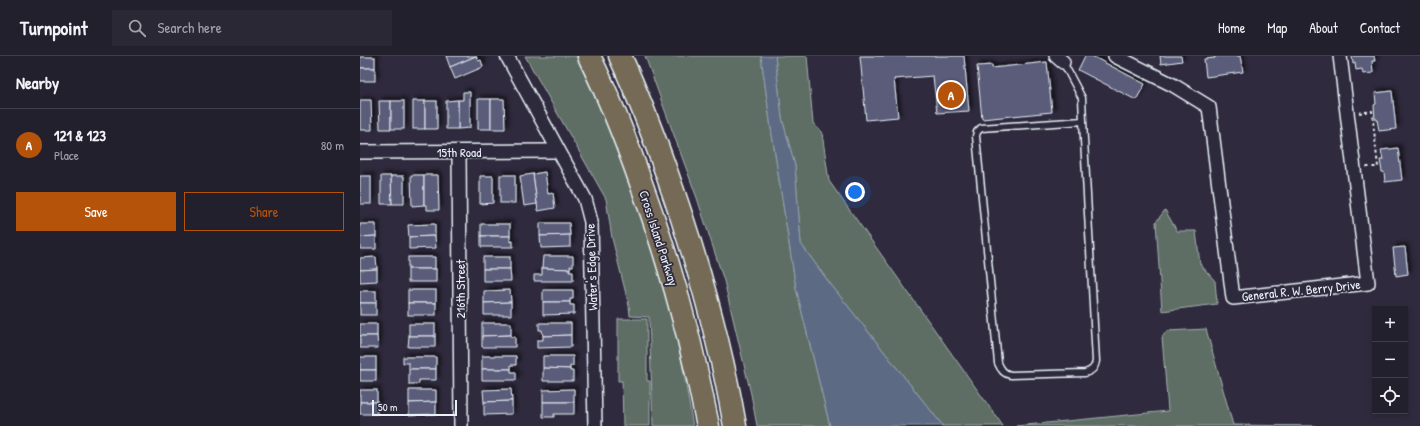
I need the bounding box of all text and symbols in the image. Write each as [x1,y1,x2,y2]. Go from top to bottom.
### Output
search box [112,10,392,46]
text: Turnpoint [20,15,88,41]
icon: search [126,17,148,39]
text: Search here [158,17,222,38]
text: Home [1218,18,1245,37]
text: Map [1267,18,1287,37]
text: About [1309,18,1338,37]
text: Contact [1360,18,1400,37]
text: Nearby [16,71,59,94]
pin: A [938,80,964,110]
text: 121 & 123 [54,125,106,146]
text: A [26,136,32,154]
text: 80 m [321,136,344,154]
street label: 15th Road [437,143,481,161]
text: Place [54,146,79,164]
your location [845,182,865,202]
street label: Cross Island Parkway [635,188,683,288]
button: Save [16,192,176,231]
button: Share [184,192,344,231]
street label: Water's Edge Drive [580,223,602,311]
street label: 216th Street [451,259,469,319]
street label: General R. W. Berry Drive [1241,275,1361,305]
map controls [1372,306,1408,414]
button: + [1372,306,1408,342]
button: − [1372,342,1408,378]
button: locate [1372,378,1408,414]
scale bar [372,398,457,417]
text: 50 m [378,400,398,414]

